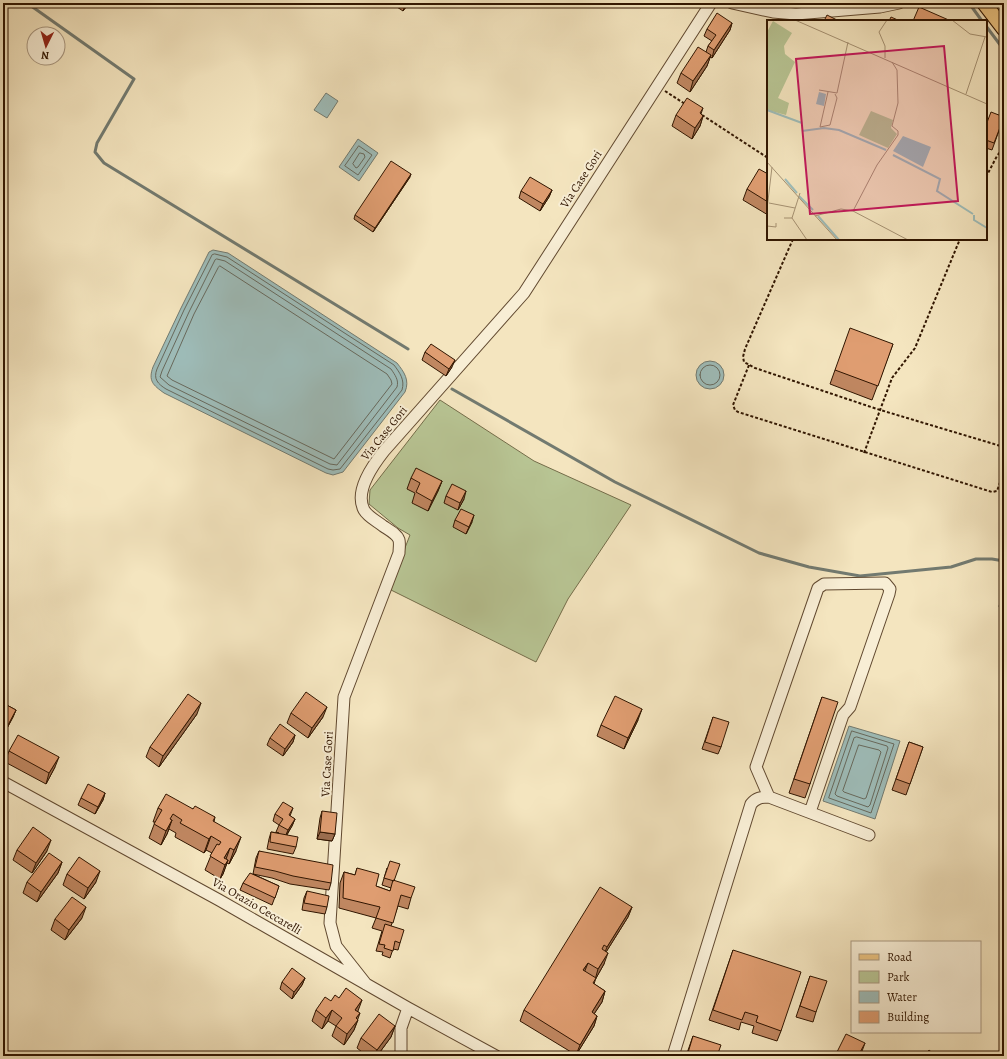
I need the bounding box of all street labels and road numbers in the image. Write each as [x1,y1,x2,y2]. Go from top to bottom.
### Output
street label: Via Case Gori [556,147,606,212]
street label: Via Case Gori [357,402,411,464]
street label: Via Case Gori [317,731,337,798]
street label: Via Orazio Ceccarelli [208,873,305,938]

